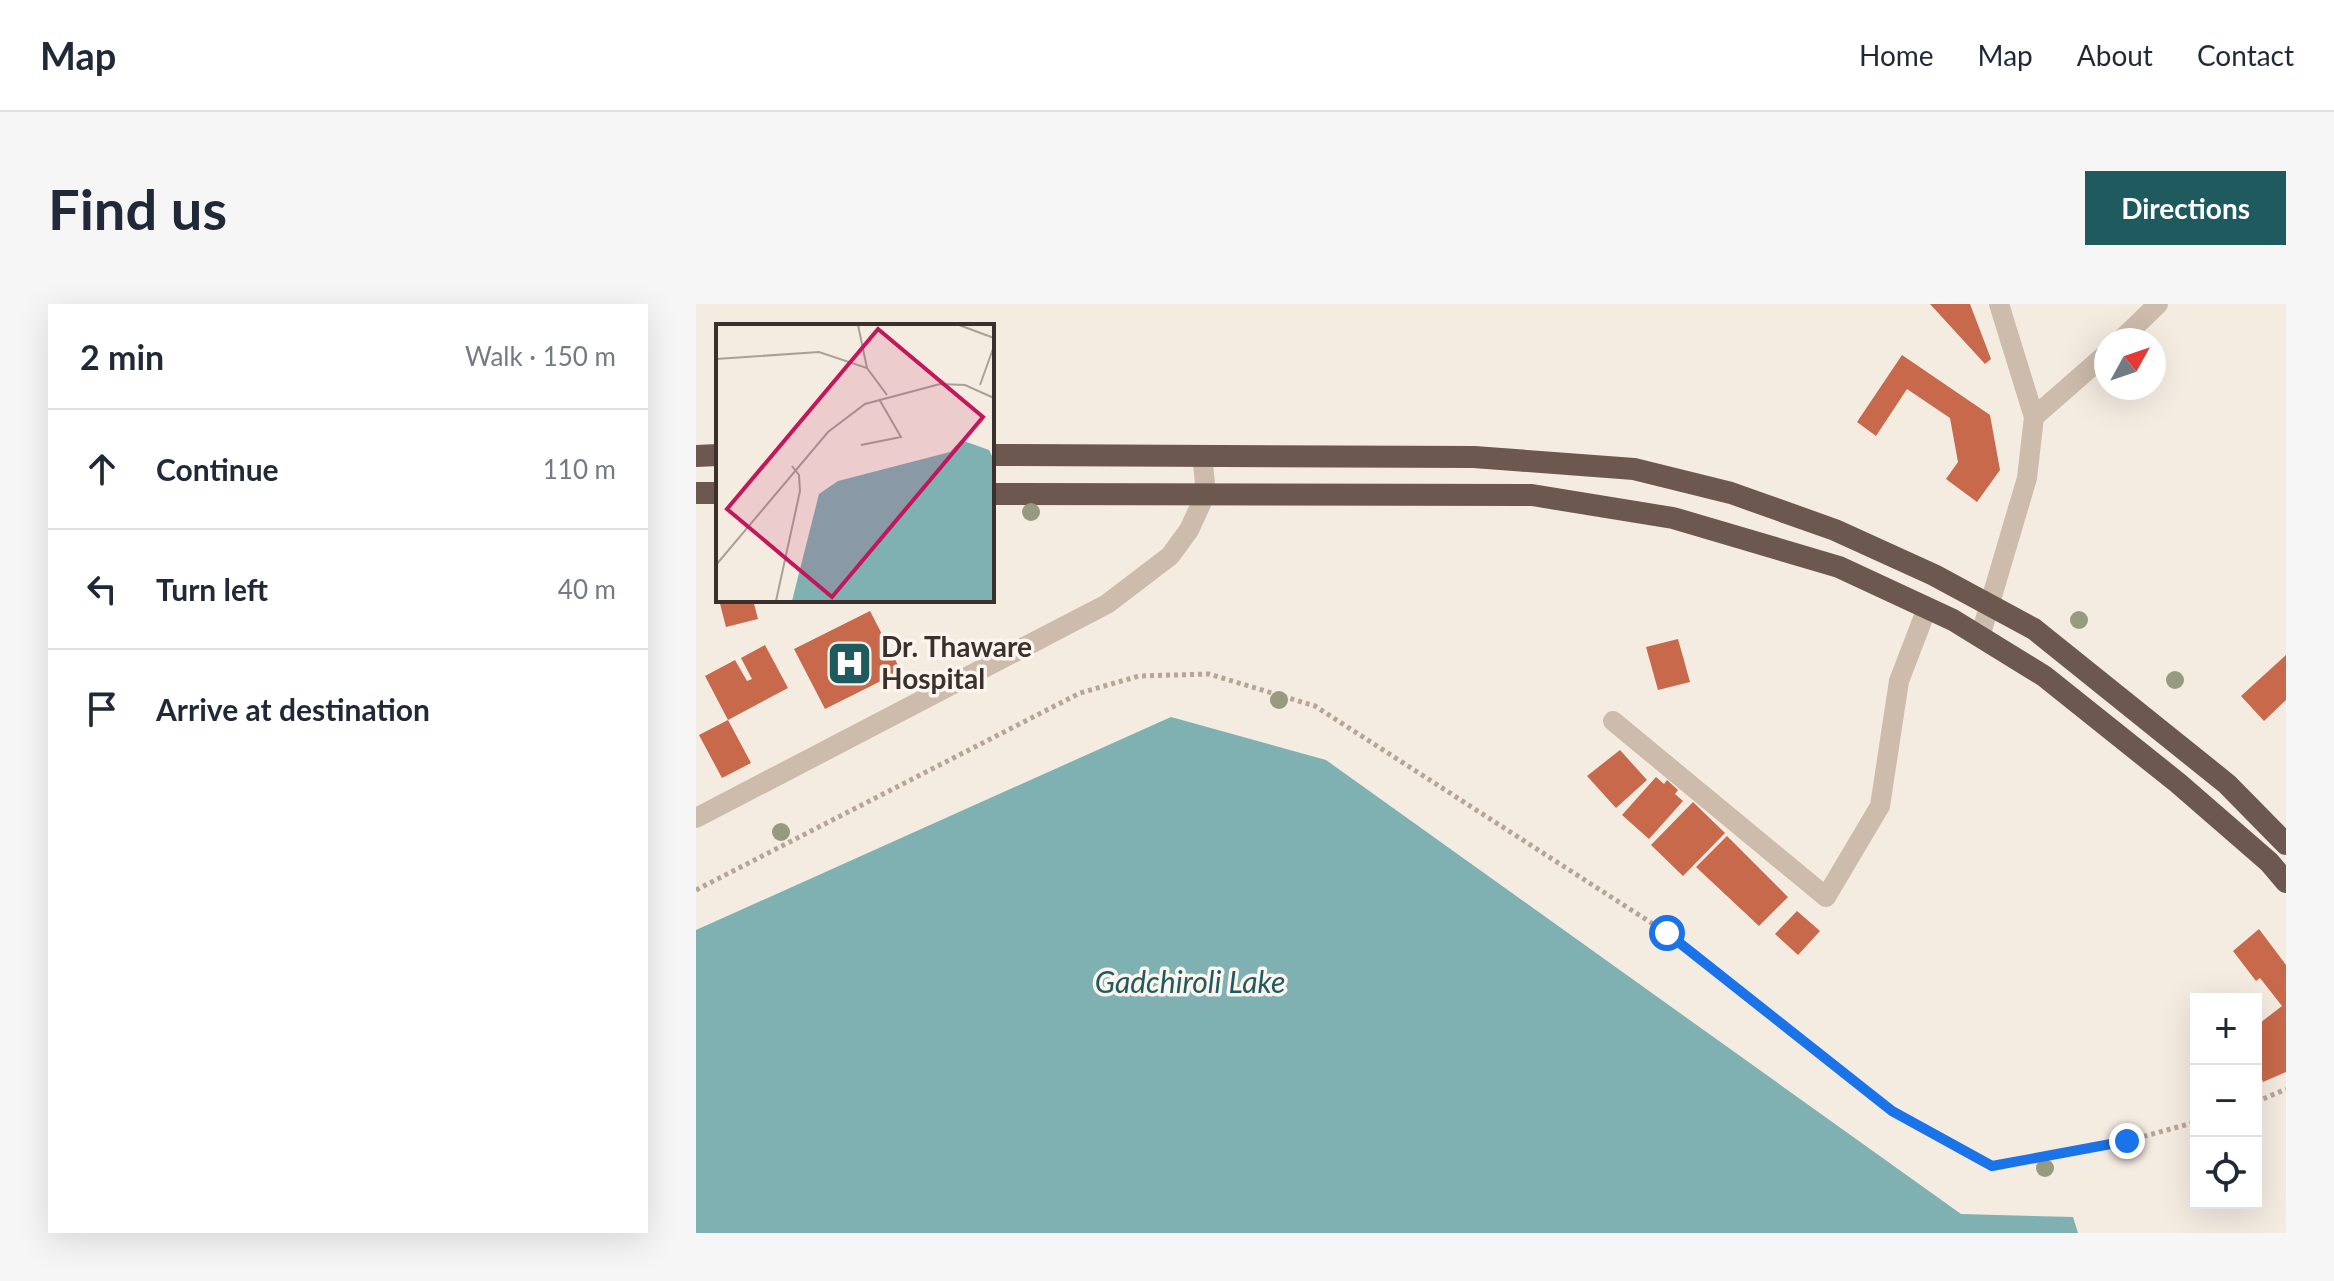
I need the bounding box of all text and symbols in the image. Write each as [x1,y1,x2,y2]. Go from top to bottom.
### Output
text: Map [40,32,116,78]
text: Home [1859,38,1934,72]
text: Map [1978,38,2033,72]
text: About [2077,38,2153,72]
text: Contact [2197,38,2294,72]
button: Directions [2085,171,2286,245]
text: Find us [48,175,227,242]
inset map [716,324,994,602]
north arrow [2094,328,2166,400]
text: 2 min [80,336,164,377]
text: Walk · 150 m [465,340,616,372]
icon: ahead [80,447,124,491]
text: Continue [156,451,279,487]
text: 110 m [543,453,616,485]
icon: left [80,567,124,611]
text: Turn left [156,571,268,607]
text: 40 m [558,573,616,605]
place label: Dr. Thaware Hospital [881,629,1032,695]
hospital icon: Dr. Thaware Hospital [826,639,874,687]
icon: arrive [80,687,124,731]
text: Arrive at destination [156,691,430,727]
route start [1649,915,1685,951]
water label: Gadchiroli Lake [1095,963,1285,999]
map controls [2190,993,2262,1209]
button: + [2190,993,2262,1065]
button: − [2190,1065,2262,1137]
route end [2109,1123,2145,1159]
button: locate [2190,1137,2262,1209]

